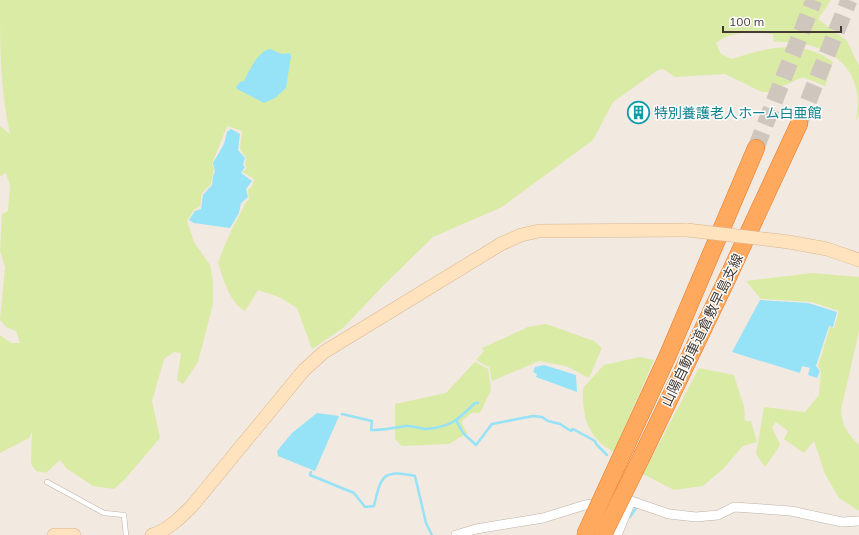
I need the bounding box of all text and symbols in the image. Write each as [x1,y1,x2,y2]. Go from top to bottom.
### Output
scale bar [723,8,841,34]
text: 100 m [729,14,764,29]
building icon: 特別養護老人ホーム白亜館 [626,100,652,126]
place label: 特別養護老人ホーム白亜館 [654,104,822,122]
street label: 山陽自動車道倉敷早島支線 [657,251,747,409]

